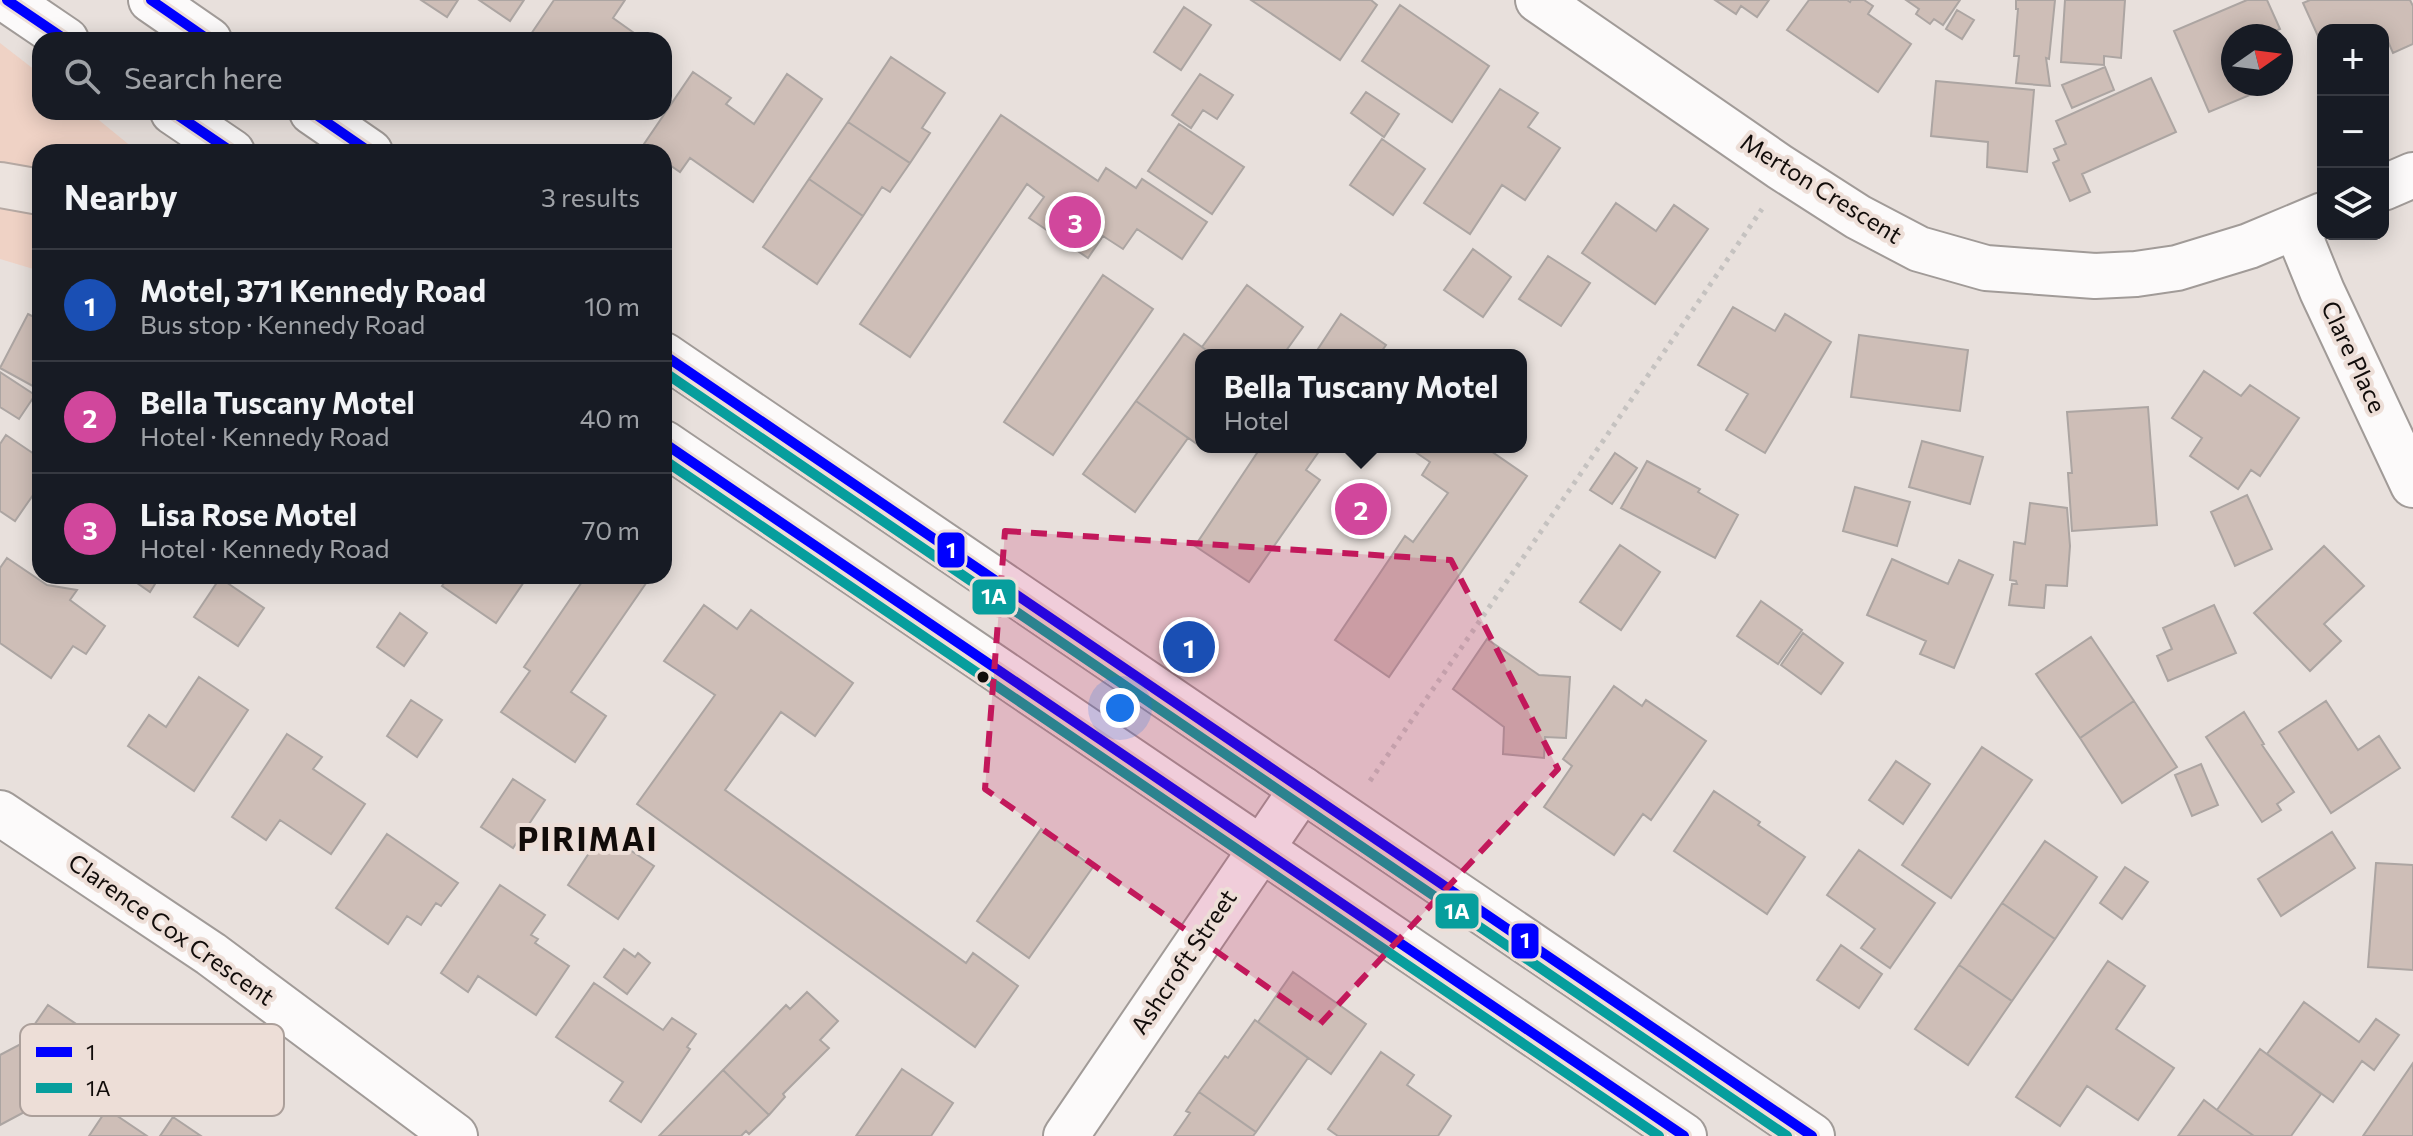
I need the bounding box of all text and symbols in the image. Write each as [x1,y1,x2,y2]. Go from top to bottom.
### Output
north arrow [2221,24,2293,96]
map controls [2317,24,2389,240]
button: + [2317,24,2389,96]
search box [32,32,672,120]
icon: search [60,54,104,98]
text: Search here [124,58,283,95]
button: − [2317,96,2389,168]
street label: Merton Crescent [1736,126,1908,249]
button: layers [2317,168,2389,240]
text: Nearby [64,175,178,217]
text: 3 results [541,181,640,212]
pin: 3 [1049,192,1101,252]
text: Motel, 371 Kennedy Road [140,271,486,308]
text: 1 [84,290,96,321]
text: 10 m [584,290,640,321]
street label: Clare Place [2316,296,2393,417]
text: Bus stop · Kennedy Road [140,308,425,339]
popup [1195,349,1527,453]
text: Bella Tuscany Motel [1224,367,1498,404]
text: Bella Tuscany Motel [140,383,415,420]
text: 2 [83,402,97,433]
text: 40 m [580,402,640,433]
text: Hotel [1224,404,1289,435]
text: Hotel · Kennedy Road [140,420,390,451]
pin: 2 [1335,479,1387,539]
text: Lisa Rose Motel [140,495,357,532]
text: 3 [82,514,98,545]
text: 70 m [582,514,640,545]
line badge: 1 [936,531,966,569]
text: Hotel · Kennedy Road [140,532,390,563]
text: 1 [946,536,956,563]
line badge: 1A [971,578,1017,616]
text: 1A [981,582,1007,609]
pin: 1 [1163,617,1215,677]
unlabelled marker [975,669,991,685]
your location [1100,688,1140,728]
district label: PIRIMAI [518,818,658,858]
street label: Clarence Cox Crescent [63,847,281,1011]
street label: Ashcroft Street [1124,883,1242,1039]
line badge: 1A [1434,892,1480,930]
text: 1A [1444,897,1470,924]
line badge: 1 [1510,922,1540,960]
text: 1 [1520,926,1530,953]
legend [20,1024,284,1116]
text: 1 [86,1038,95,1065]
text: 1A [86,1074,111,1101]

